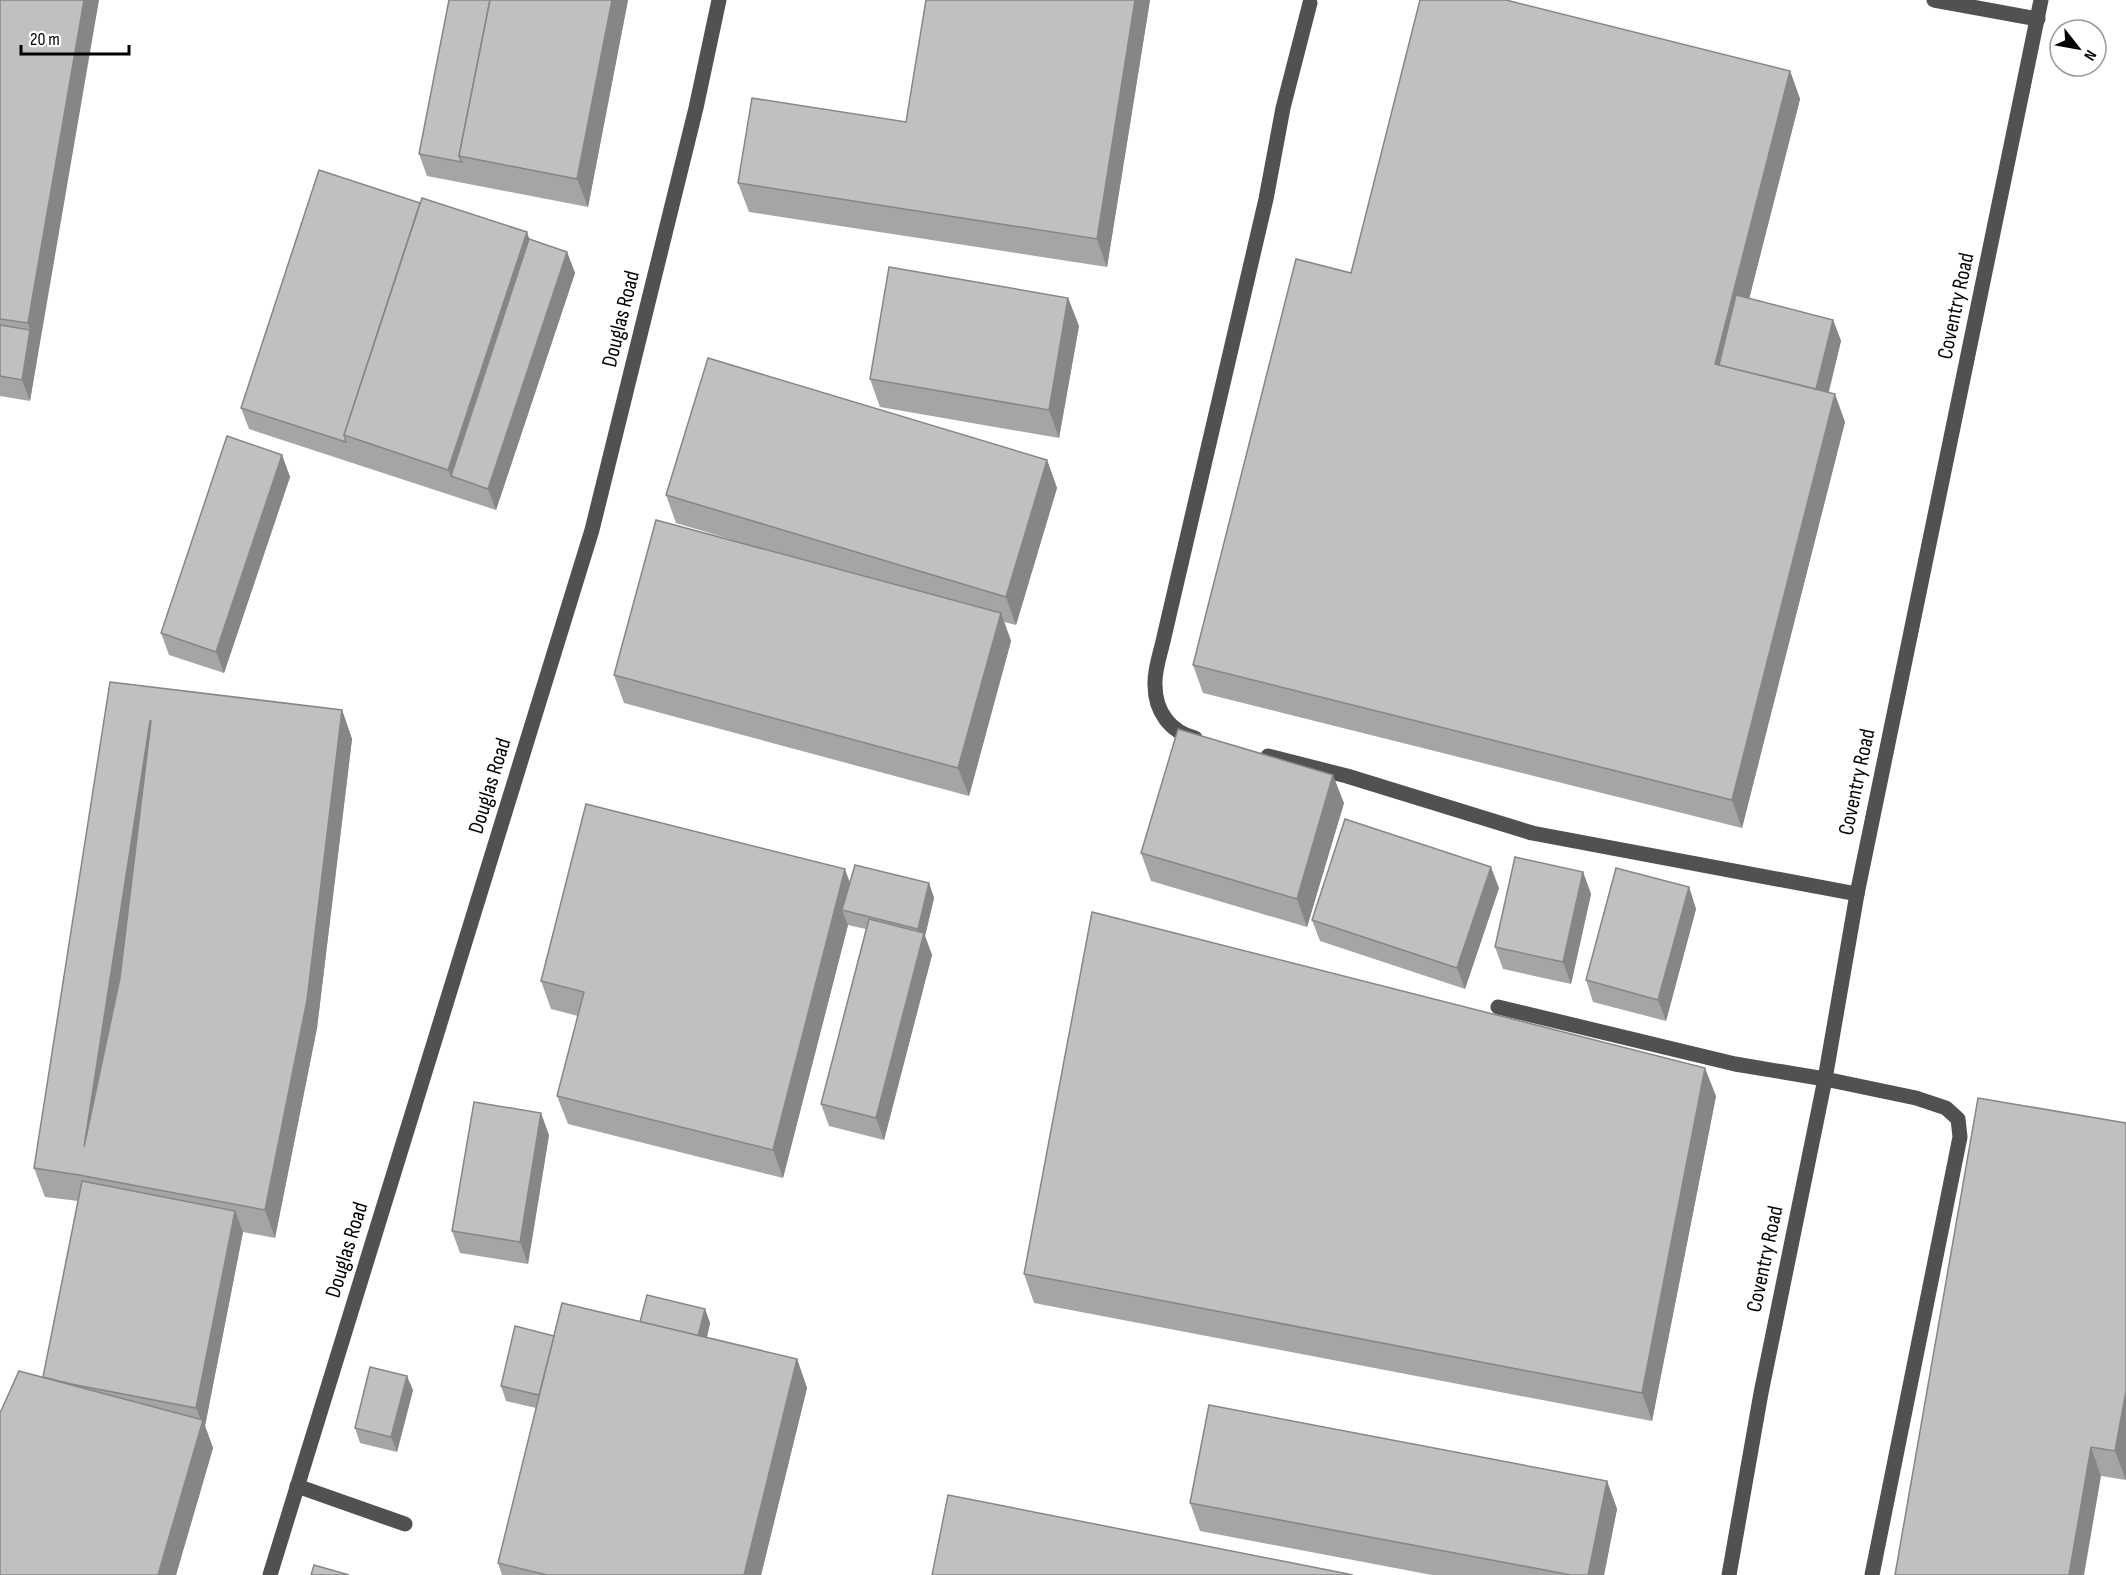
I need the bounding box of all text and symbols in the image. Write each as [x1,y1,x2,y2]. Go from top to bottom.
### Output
scale bar [21,18,129,56]
north arrow [2048,18,2108,78]
text: 20 m [30,29,60,50]
text: N [2079,46,2100,64]
street label: Coventry Road [1932,250,1980,362]
street label: Douglas Road [596,268,646,370]
street label: Coventry Road [1833,726,1881,838]
street label: Douglas Road [463,735,517,837]
street label: Douglas Road [320,1199,374,1301]
street label: Coventry Road [1741,1203,1789,1315]

